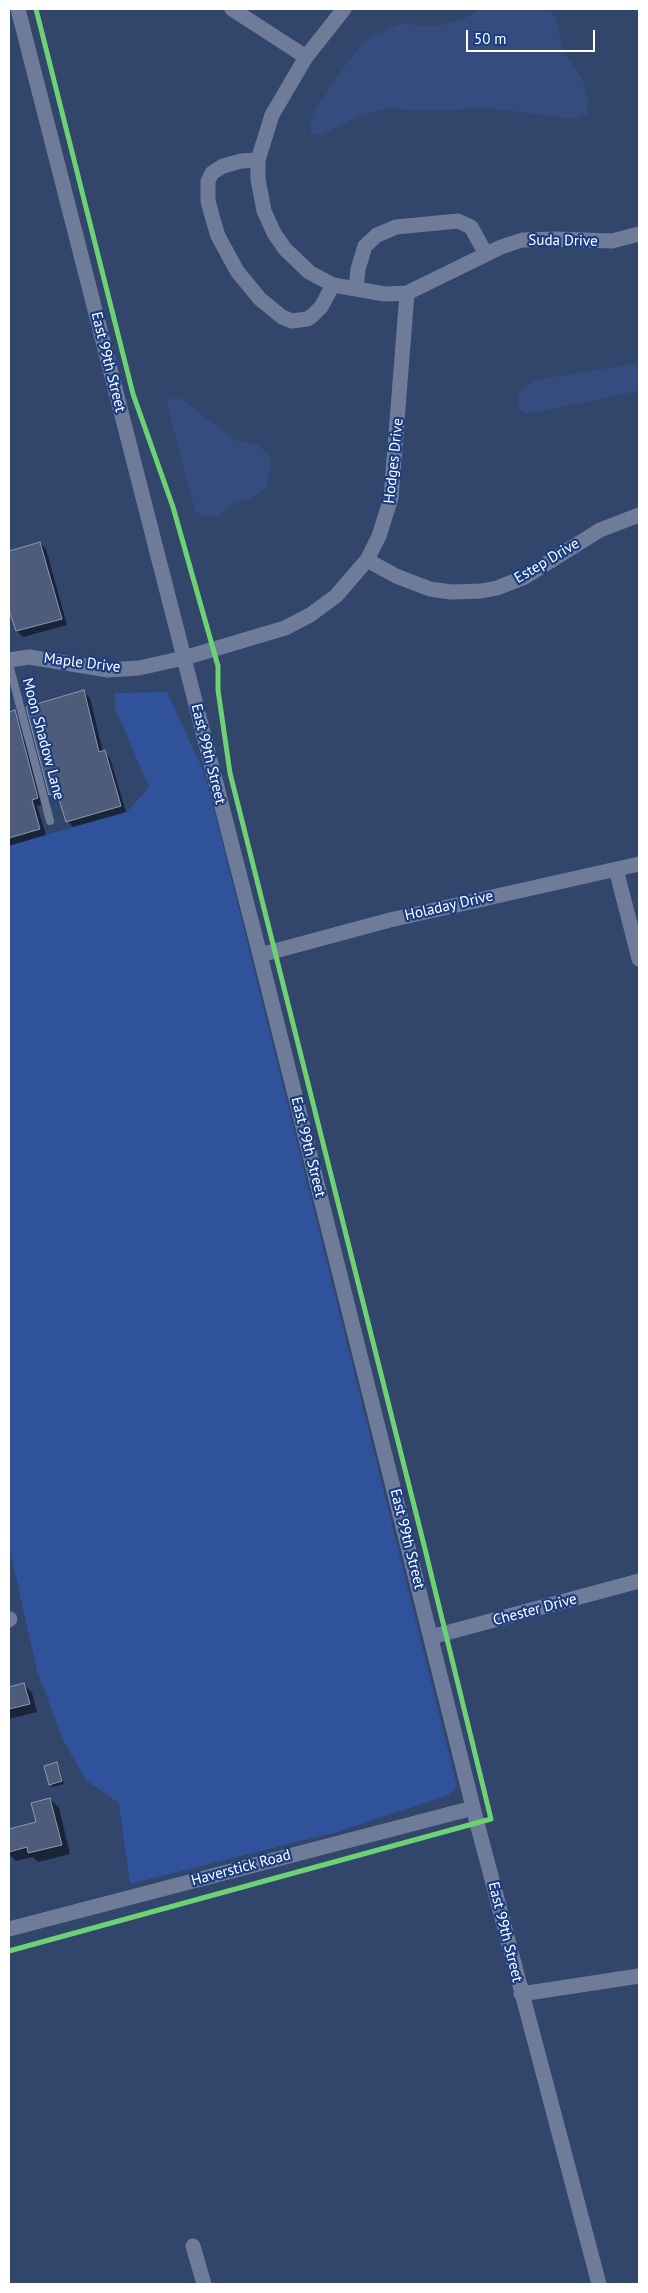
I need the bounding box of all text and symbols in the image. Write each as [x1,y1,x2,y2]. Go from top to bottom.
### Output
scale bar [468,20,597,52]
text: 50 m [474,29,507,48]
street label: Suda Drive [528,231,598,251]
street label: East 99th Street [87,310,129,414]
street label: Hodges Drive [381,417,407,505]
street label: Estep Drive [511,535,583,587]
street label: Maple Drive [43,649,121,677]
street label: Moon Shadow Lane [18,676,68,802]
street label: East 99th Street [187,702,229,806]
street label: Holaday Drive [403,887,495,925]
street label: East 99th Street [287,1095,329,1199]
street label: East 99th Street [386,1487,428,1591]
street label: Chester Drive [491,1590,579,1630]
street label: Haverstick Road [189,1846,293,1890]
street label: East 99th Street [484,1880,526,1984]

